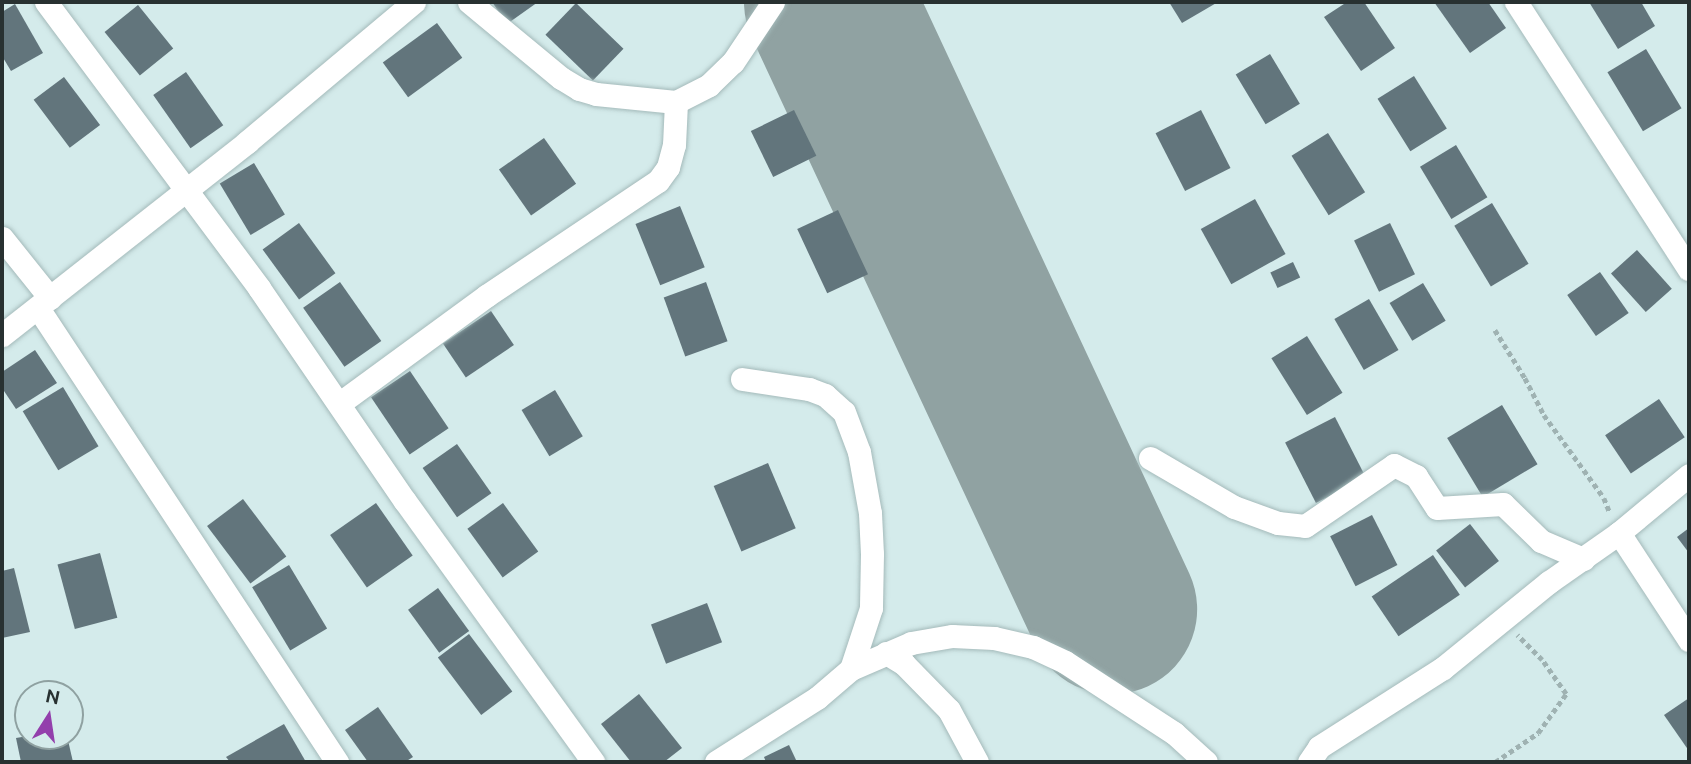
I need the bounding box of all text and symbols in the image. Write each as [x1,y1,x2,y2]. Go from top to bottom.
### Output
north arrow [14,680,84,750]
text: N [44,684,62,709]

